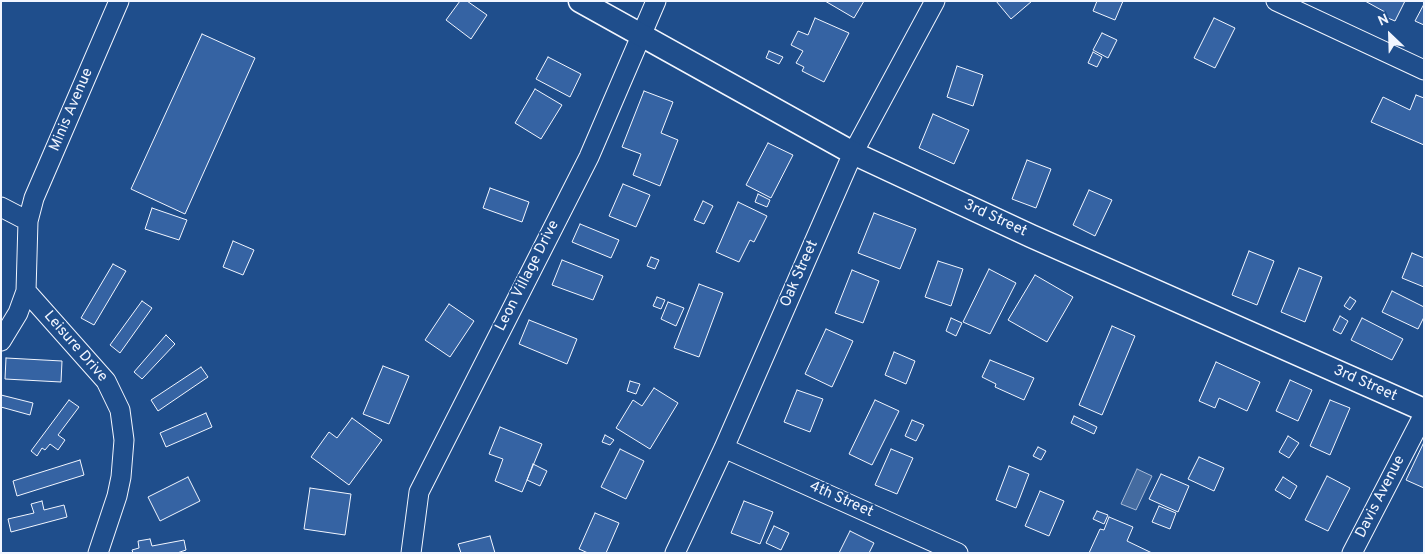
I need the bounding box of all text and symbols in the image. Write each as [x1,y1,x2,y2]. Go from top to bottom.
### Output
north arrow [1365,10,1415,60]
text: N [1376,11,1392,31]
street label: Minis Avenue [46,66,98,154]
street label: 3rd Street [960,197,1030,241]
street label: Leon Village Drive [492,218,564,334]
street label: Oak Street [777,238,823,310]
street label: Leisure Drive [39,308,111,386]
street label: 3rd Street [1330,362,1400,406]
street label: Davis Avenue [1353,453,1409,541]
street label: 4th Street [806,478,876,522]

